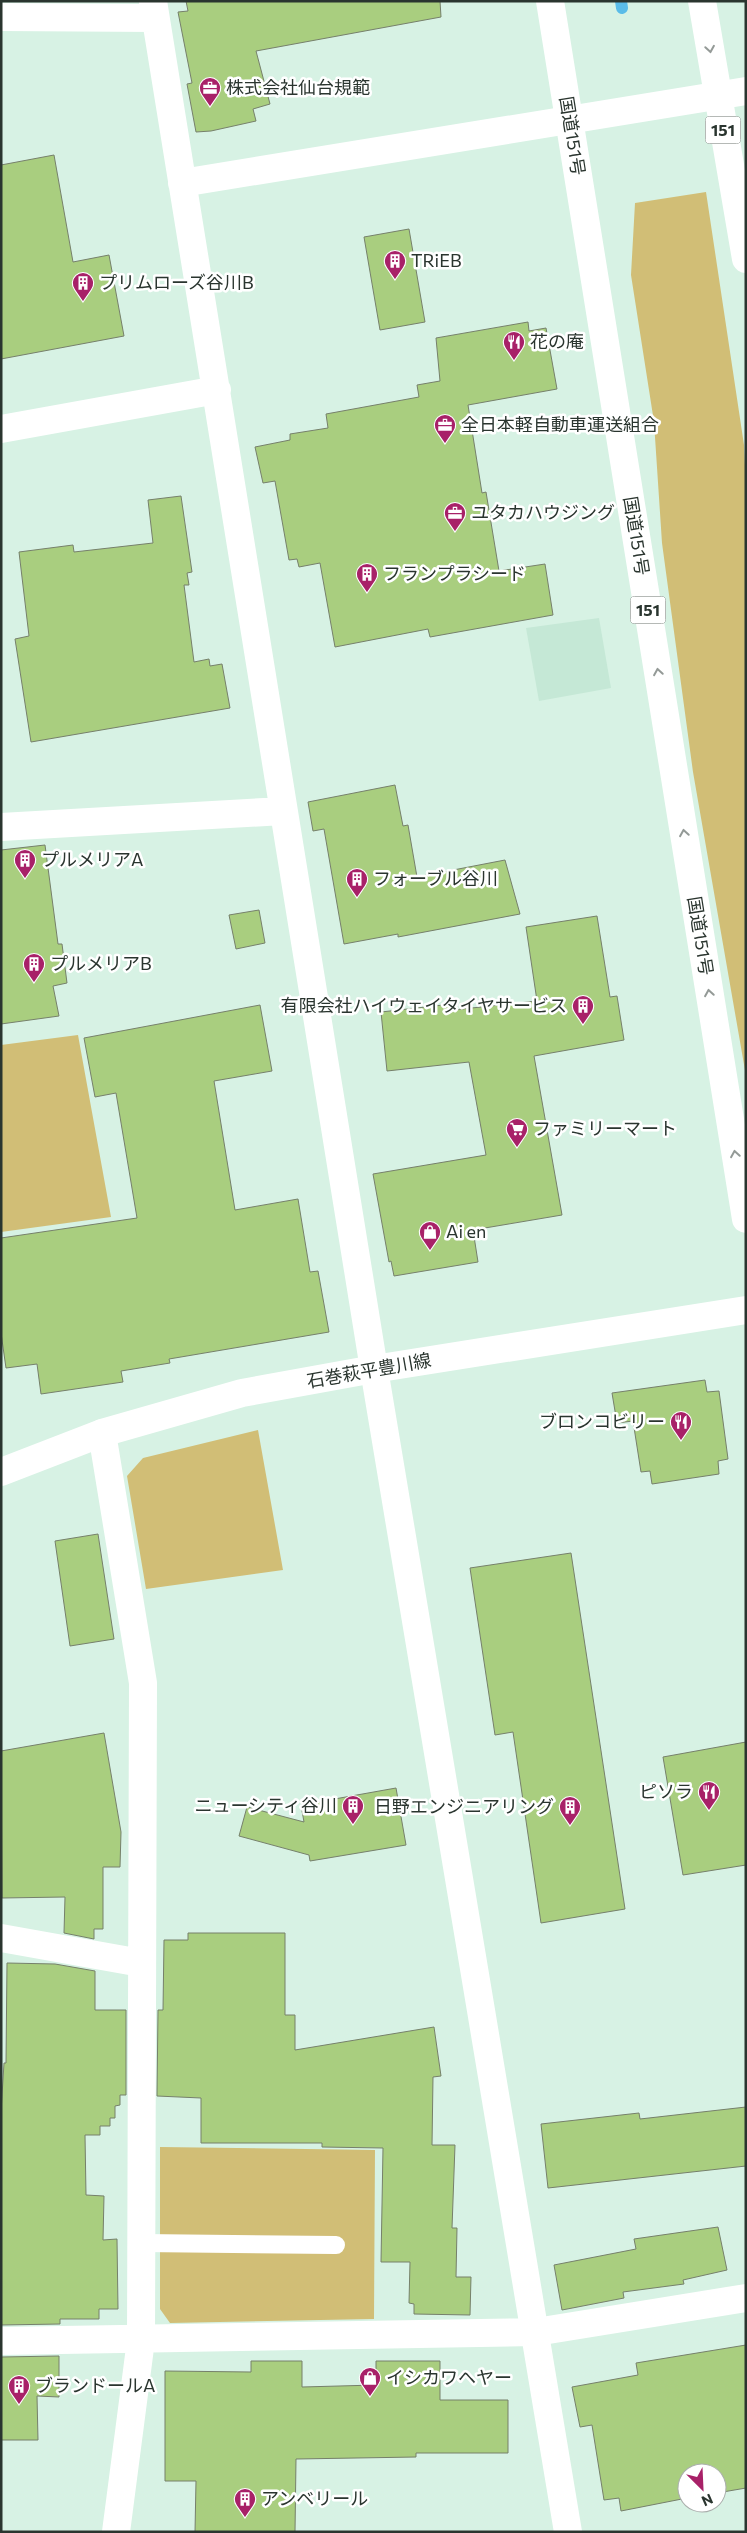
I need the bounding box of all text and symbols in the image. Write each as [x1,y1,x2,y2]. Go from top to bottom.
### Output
one-way arrow [704,45,714,54]
office icon: 株式会社仙台規範 [198,76,222,107]
place label: 株式会社仙台規範 [226,76,370,98]
street label: 国道151号 [556,95,590,177]
road number: 151 [706,116,740,144]
building icon: TRiEB [383,249,407,280]
place label: TRiEB [411,249,462,271]
building icon: プリムローズ谷川B [71,271,95,302]
place label: プリムローズ谷川B [99,271,254,293]
restaurant icon: 花の庵 [502,330,526,361]
place label: 花の庵 [530,330,584,352]
office icon: 全日本軽自動車運送組合 [433,413,457,444]
place label: 全日本軽自動車運送組合 [461,413,659,435]
street label: 国道151号 [620,495,654,577]
office icon: ユタカハウジング [443,501,467,532]
place label: ユタカハウジング [471,501,615,523]
building icon: フランプラシード [355,562,379,593]
place label: フランプラシード [383,562,526,584]
road number: 151 [630,596,666,624]
one-way arrow [653,668,664,676]
one-way arrow [679,828,689,837]
building icon: プルメリアA [13,848,37,879]
place label: プルメリアA [41,848,143,870]
building icon: フォーブル谷川 [345,867,369,898]
place label: フォーブル谷川 [373,867,498,889]
street label: 国道151号 [684,895,718,977]
building icon: プルメリアB [22,952,46,983]
place label: プルメリアB [50,952,152,974]
one-way arrow [705,989,715,998]
place label: 有限会社ハイウェイタイヤサービス [281,994,567,1016]
building icon: 有限会社ハイウェイタイヤサービス [571,994,595,1025]
supermarket icon: ファミリーマート [505,1117,529,1148]
place label: ファミリーマート [533,1117,677,1139]
one-way arrow [731,1149,741,1158]
shop icon: Ai en [418,1220,442,1251]
place label: Ai en [446,1220,486,1242]
street label: 石巻萩平豊川線 [305,1348,433,1392]
place label: ブロンコビリー [539,1410,665,1432]
restaurant icon: ブロンコビリー [669,1410,693,1441]
place label: ピソラ [639,1780,693,1802]
restaurant icon: ピソラ [697,1780,721,1811]
place label: ニューシティ谷川 [194,1794,337,1816]
building icon: ニューシティ谷川 [341,1794,365,1825]
place label: 日野エンジニアリング [374,1795,554,1817]
building icon: 日野エンジニアリング [558,1795,582,1826]
shop icon: イシカワヘヤー [358,2366,382,2397]
place label: イシカワヘヤー [386,2366,512,2388]
building icon: ブランドールA [7,2374,31,2405]
place label: ブランドールA [35,2374,155,2396]
north arrow [677,2463,727,2513]
building icon: アンベリール [233,2487,257,2518]
place label: アンベリール [261,2487,368,2509]
text: N [699,2490,716,2510]

